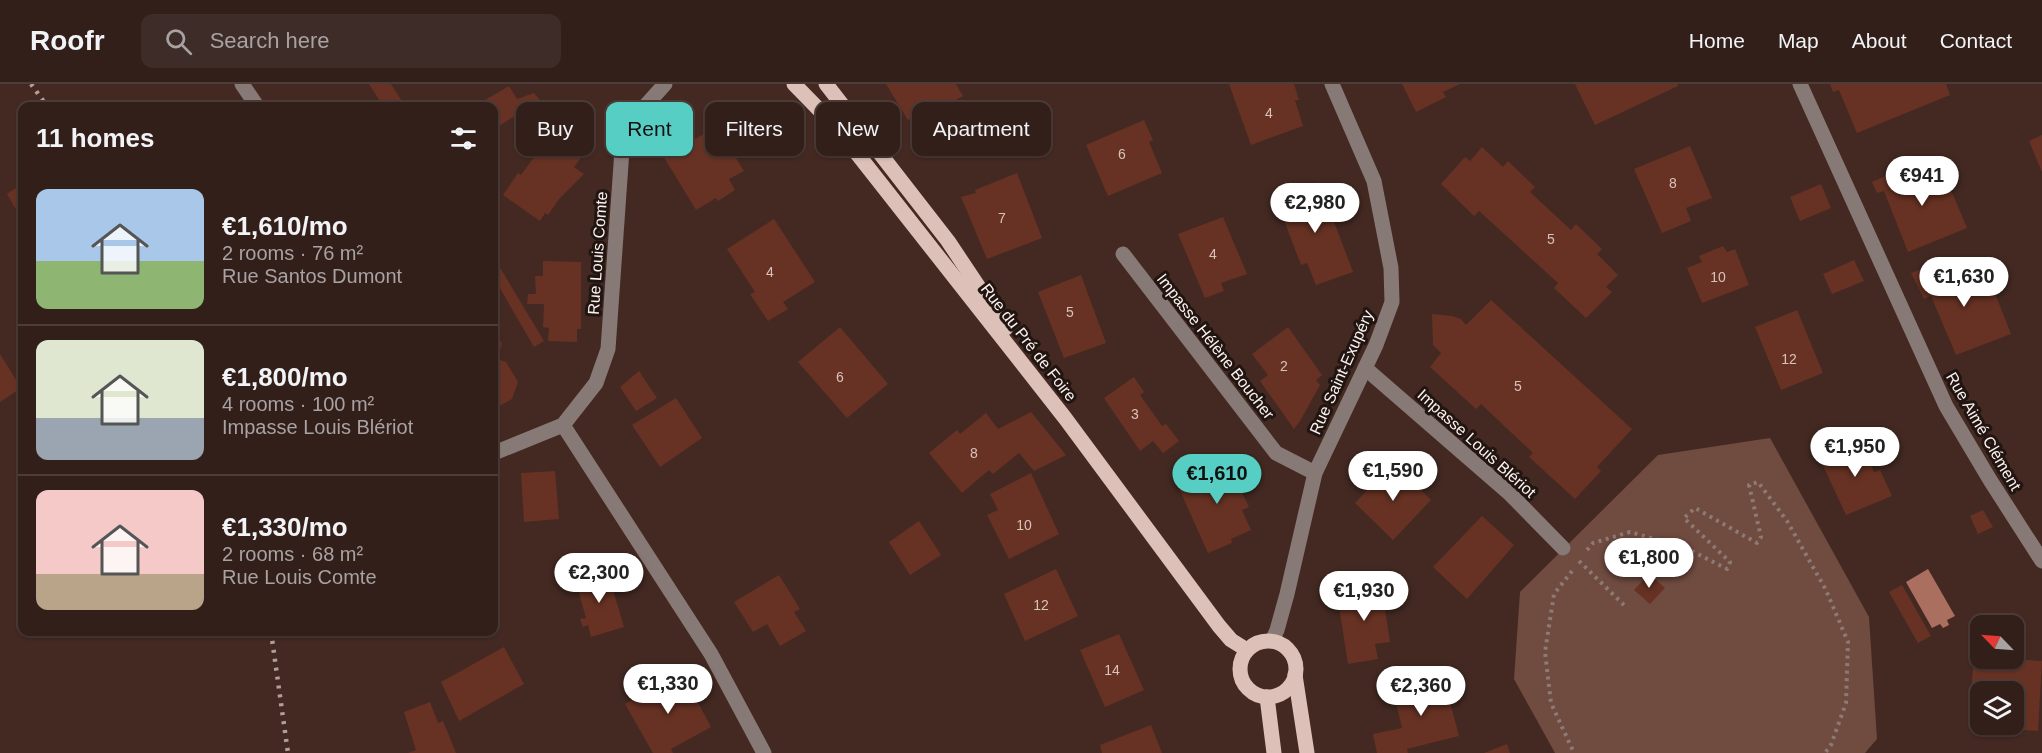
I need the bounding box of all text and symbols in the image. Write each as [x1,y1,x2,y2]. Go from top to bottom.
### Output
search box [141,14,561,68]
text: Roofr [30,25,105,56]
icon: search [162,25,195,58]
text: Search here [210,28,330,53]
text: Home [1689,29,1745,52]
text: Map [1778,29,1819,52]
text: About [1852,29,1907,52]
text: Contact [1940,29,2012,52]
chip: Buy [516,102,594,156]
chip: Rent [606,102,693,156]
chip: Filters [705,102,804,156]
chip: New [816,102,900,156]
chip: Apartment [912,102,1051,156]
house number: 4 [1265,105,1273,121]
icon: filters [447,122,480,155]
text: 11 homes [36,123,155,153]
house number: 6 [1118,146,1126,162]
pin: €941 [1886,156,1958,207]
text: €941 [1900,164,1944,186]
house number: 8 [1669,175,1677,191]
pin: €2,980 [1266,183,1364,234]
street label: Rue Louis Comte [585,191,610,315]
text: €2,980 [1284,191,1346,213]
house number: 7 [998,210,1006,226]
text: €1,610/mo [222,211,348,241]
icon: home [84,213,156,285]
house number: 5 [1547,231,1555,247]
text: 2 rooms · 76 m² [222,242,363,264]
house number: 4 [1209,246,1217,262]
pin: €1,630 [1915,257,2013,308]
house number: 4 [766,264,774,280]
text: Rue Santos Dumont [222,265,402,287]
text: €1,630 [1933,265,1995,287]
house number: 10 [1710,269,1726,285]
street label: Impasse Hélène Boucher [1154,270,1278,423]
street label: Rue du Pré de Foire [978,280,1080,404]
house number: 5 [1066,304,1074,320]
street label: Rue Saint-Exupéry [1306,307,1377,437]
house number: 12 [1781,351,1797,367]
house number: 2 [1280,358,1288,374]
text: €1,800/mo [222,362,348,392]
icon: home [84,364,156,436]
house number: 6 [836,369,844,385]
street label: Rue Aimé Clément [1943,369,2025,494]
house number: 5 [1514,378,1522,394]
street label: Impasse Louis Blériot [1414,386,1540,501]
text: 4 rooms · 100 m² [222,393,374,415]
house number: 3 [1131,406,1139,422]
text: Impasse Louis Blériot [222,416,413,438]
pin: €1,950 [1806,427,1904,478]
text: €1,950 [1824,435,1886,457]
house number: 8 [970,445,978,461]
pin: €1,590 [1344,451,1442,502]
pin: €1,610 [1168,454,1266,505]
text: €1,590 [1362,459,1424,481]
text: €1,610 [1186,462,1248,484]
text: €1,330/mo [222,512,348,542]
icon: home [84,514,156,586]
house number: 10 [1016,517,1032,533]
pin: €1,800 [1600,538,1698,589]
text: 2 rooms · 68 m² [222,543,363,565]
text: €1,800 [1618,546,1680,568]
pin: €2,300 [550,553,648,604]
text: €2,300 [568,561,630,583]
text: Rue Louis Comte [222,566,377,588]
pin: €1,930 [1315,571,1413,622]
text: €1,930 [1333,579,1395,601]
house number: 12 [1033,597,1049,613]
north arrow [1970,615,2024,669]
map controls [1970,615,2024,735]
house number: 14 [1104,662,1120,678]
pin: €1,330 [619,664,717,715]
pin: €2,360 [1372,666,1470,717]
text: €1,330 [637,672,699,694]
text: €2,360 [1390,674,1452,696]
button: layers [1970,681,2024,735]

